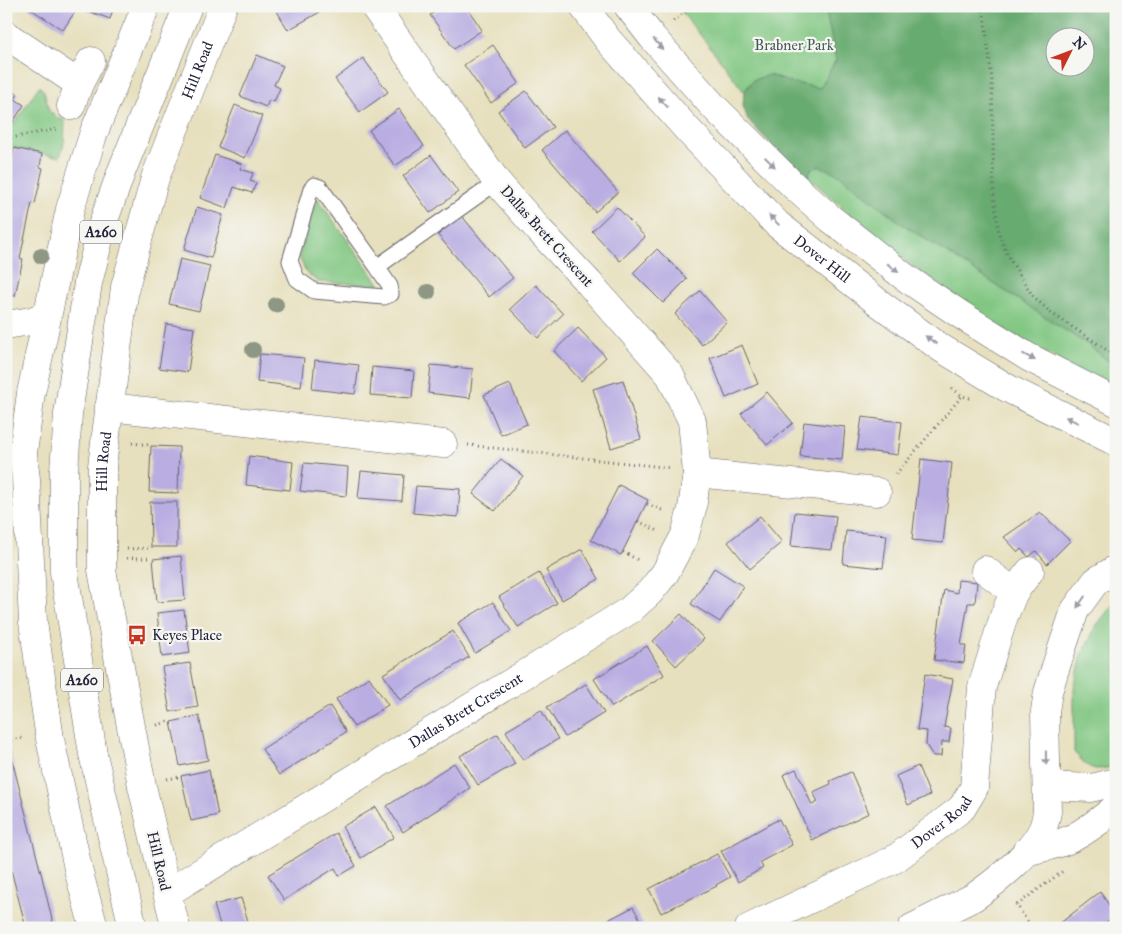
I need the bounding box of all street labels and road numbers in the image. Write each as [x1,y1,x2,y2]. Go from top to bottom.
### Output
street label: Hill Road [178,38,217,102]
street label: Dallas Brett Crescent [497,182,598,291]
road number: A260 [80,220,122,243]
street label: Dover Hill [790,231,855,287]
street label: Hill Road [93,430,115,492]
road number: A260 [61,668,103,692]
street label: Dallas Brett Crescent [405,668,527,752]
street label: Dover Road [908,793,976,852]
street label: Hill Road [143,830,175,893]

